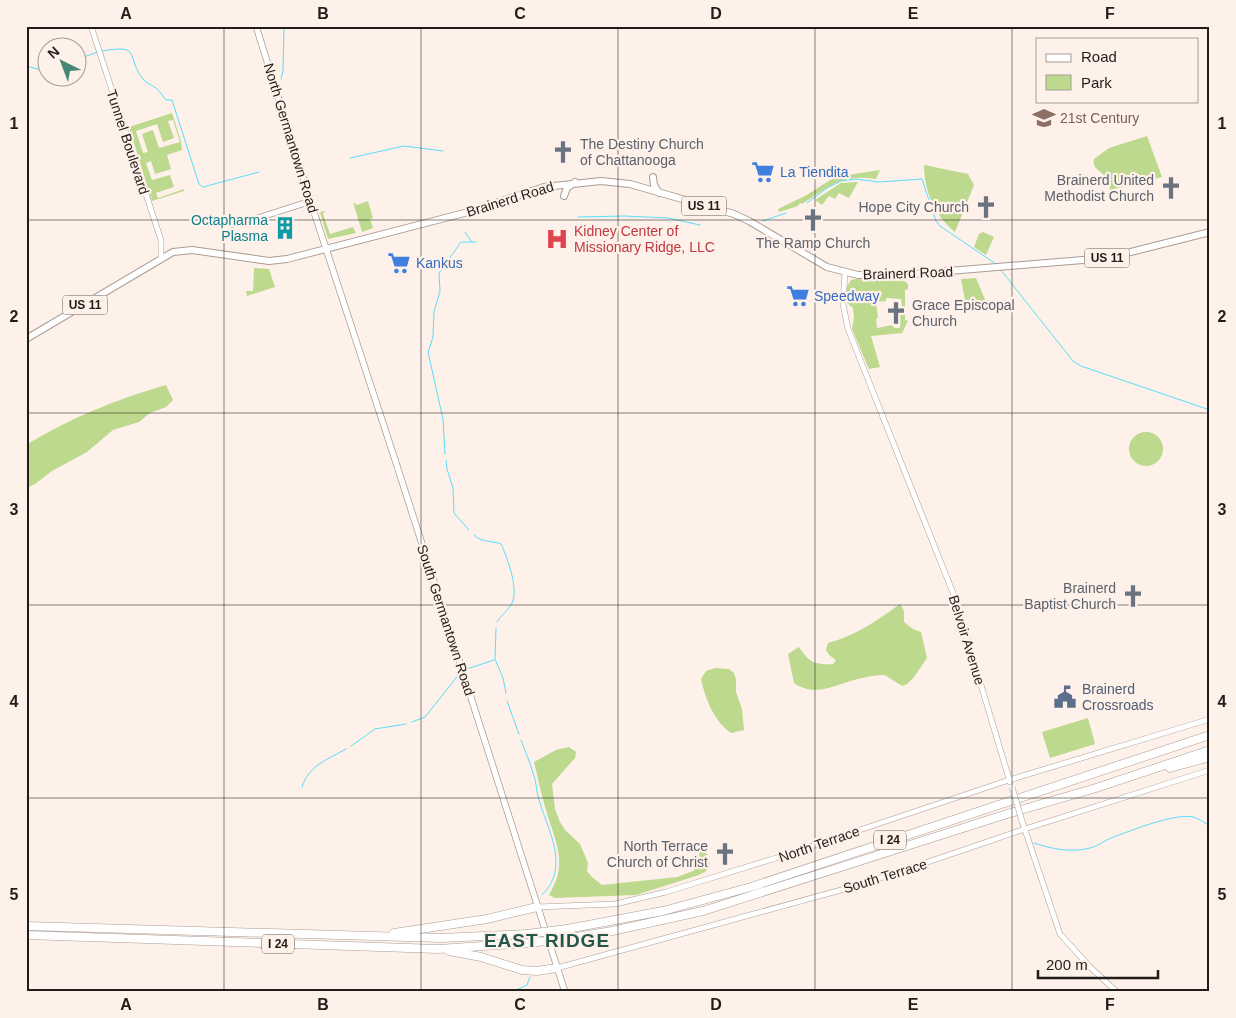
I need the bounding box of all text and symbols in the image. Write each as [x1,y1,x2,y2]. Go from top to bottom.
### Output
text: A [120,5,132,22]
text: B [317,5,329,22]
text: C [514,5,526,22]
text: D [710,5,722,22]
text: E [908,5,919,22]
text: F [1105,5,1115,22]
north arrow [38,38,88,88]
legend [1036,38,1198,102]
text: N [44,43,62,62]
text: Road [1081,48,1117,65]
street label: North Germantown Road [261,61,321,215]
text: Park [1081,74,1112,91]
street label: Tunnel Boulevard [104,88,152,196]
school or university icon: 21st Century [1031,105,1057,131]
place label: 21st Century [1060,110,1139,126]
text: 1 [10,115,19,132]
text: 1 [1218,115,1227,132]
place label: The Destiny Church of Chattanooga [580,136,704,168]
church icon: The Destiny Church of Chattanooga [550,139,576,165]
supermarket icon: La Tiendita [750,159,776,185]
place label: La Tiendita [780,164,849,180]
place label: Brainerd United Methodist Church [1044,172,1154,204]
church icon: Brainerd United Methodist Church [1158,175,1184,201]
street label: Brainerd Road [464,178,556,220]
church icon: Hope City Church [973,194,999,220]
road number: US 11 [682,197,726,216]
place label: Hope City Church [859,199,969,215]
church icon: The Ramp Church [800,207,826,233]
place label: Octapharma Plasma [191,212,268,244]
building icon: Octapharma Plasma [272,215,298,241]
place label: Kidney Center of Missionary Ridge, LLC [574,223,715,255]
hospital icon: Kidney Center of Missionary Ridge, LLC [544,226,570,252]
place label: The Ramp Church [756,235,870,251]
road number: US 11 [1084,248,1130,268]
supermarket icon: Kankus [386,250,412,276]
place label: Kankus [416,255,463,271]
street label: Brainerd Road [863,263,953,283]
supermarket icon: Speedway [785,283,811,309]
place label: Speedway [814,288,879,304]
road number: US 11 [62,296,108,314]
place label: Grace Episcopal Church [912,297,1015,329]
church icon: Grace Episcopal Church [883,300,909,326]
text: 2 [10,308,19,325]
text: 2 [1218,308,1227,325]
text: 3 [10,501,19,518]
text: 3 [1218,501,1227,518]
street label: South Germantown Road [414,542,478,698]
place label: Brainerd Baptist Church [1024,580,1116,612]
church icon: Brainerd Baptist Church [1120,583,1146,609]
street label: Belvoir Avenue [946,593,988,687]
place label: Brainerd Crossroads [1082,681,1154,713]
public building icon: Brainerd Crossroads [1052,684,1078,710]
text: 4 [10,693,19,710]
text: 4 [1218,693,1227,710]
street label: North Terrace [776,823,862,865]
road number: I 24 [874,830,906,850]
place label: North Terrace Church of Christ [607,838,708,870]
church icon: North Terrace Church of Christ [712,841,738,867]
street label: South Terrace [841,856,929,896]
text: 5 [10,886,19,903]
text: 5 [1218,886,1227,903]
district label: EAST RIDGE [484,930,610,951]
road number: I 24 [262,934,294,954]
scale bar [1038,948,1158,980]
text: 200 m [1046,956,1088,973]
text: A [120,996,132,1013]
text: B [317,996,329,1013]
text: C [514,996,526,1013]
text: D [710,996,722,1013]
text: E [908,996,919,1013]
text: F [1105,996,1115,1013]

